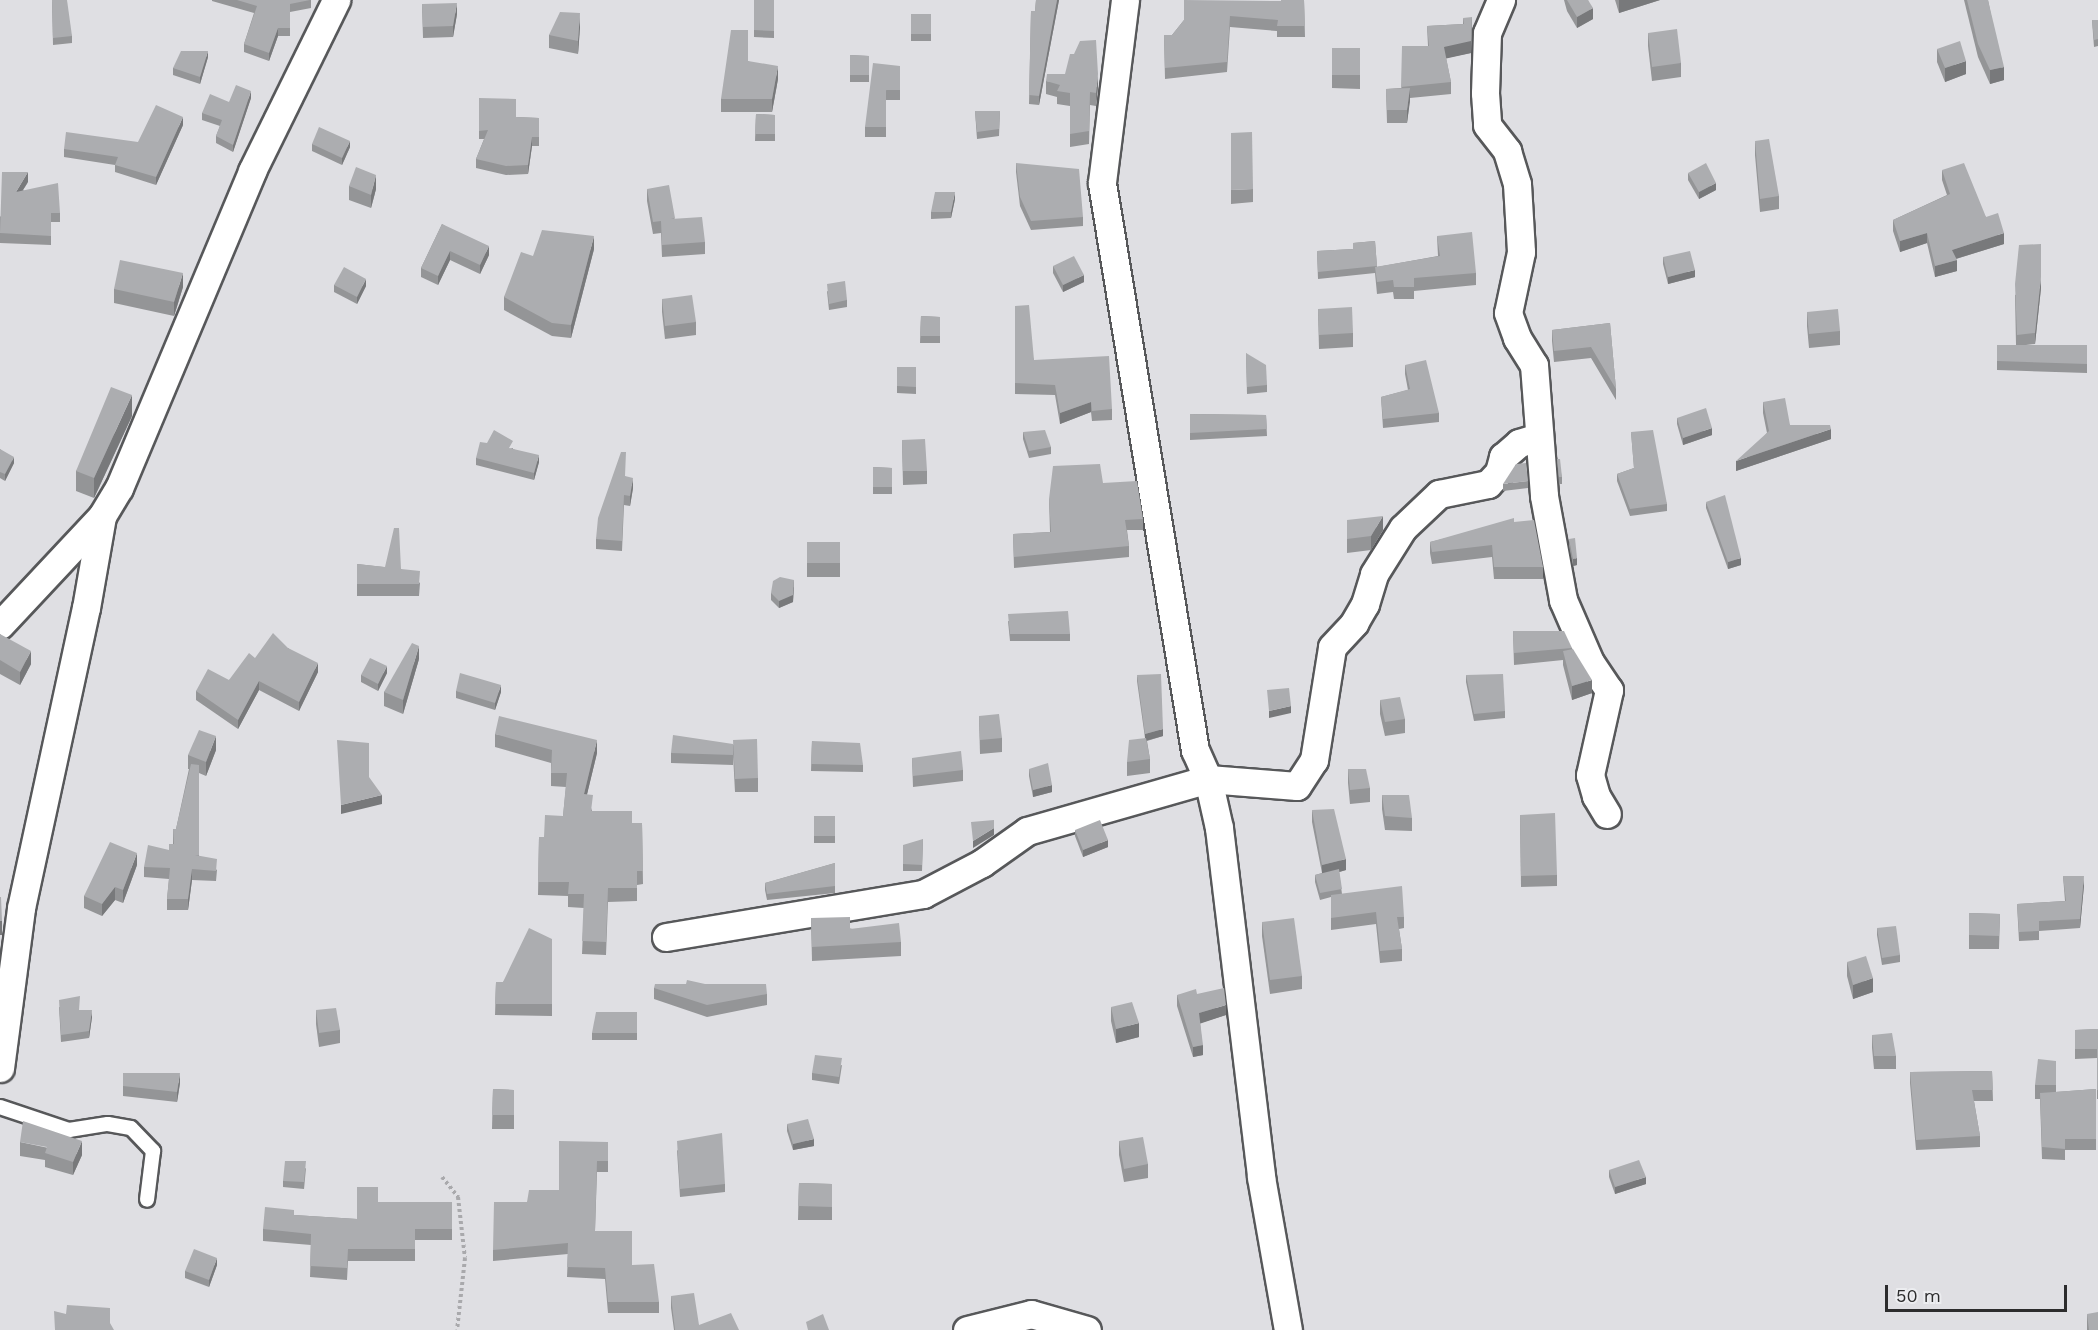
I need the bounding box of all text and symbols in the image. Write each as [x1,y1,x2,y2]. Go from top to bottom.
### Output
scale bar [1888,1273,2070,1311]
text: 50 m [1896,1285,1941,1306]

